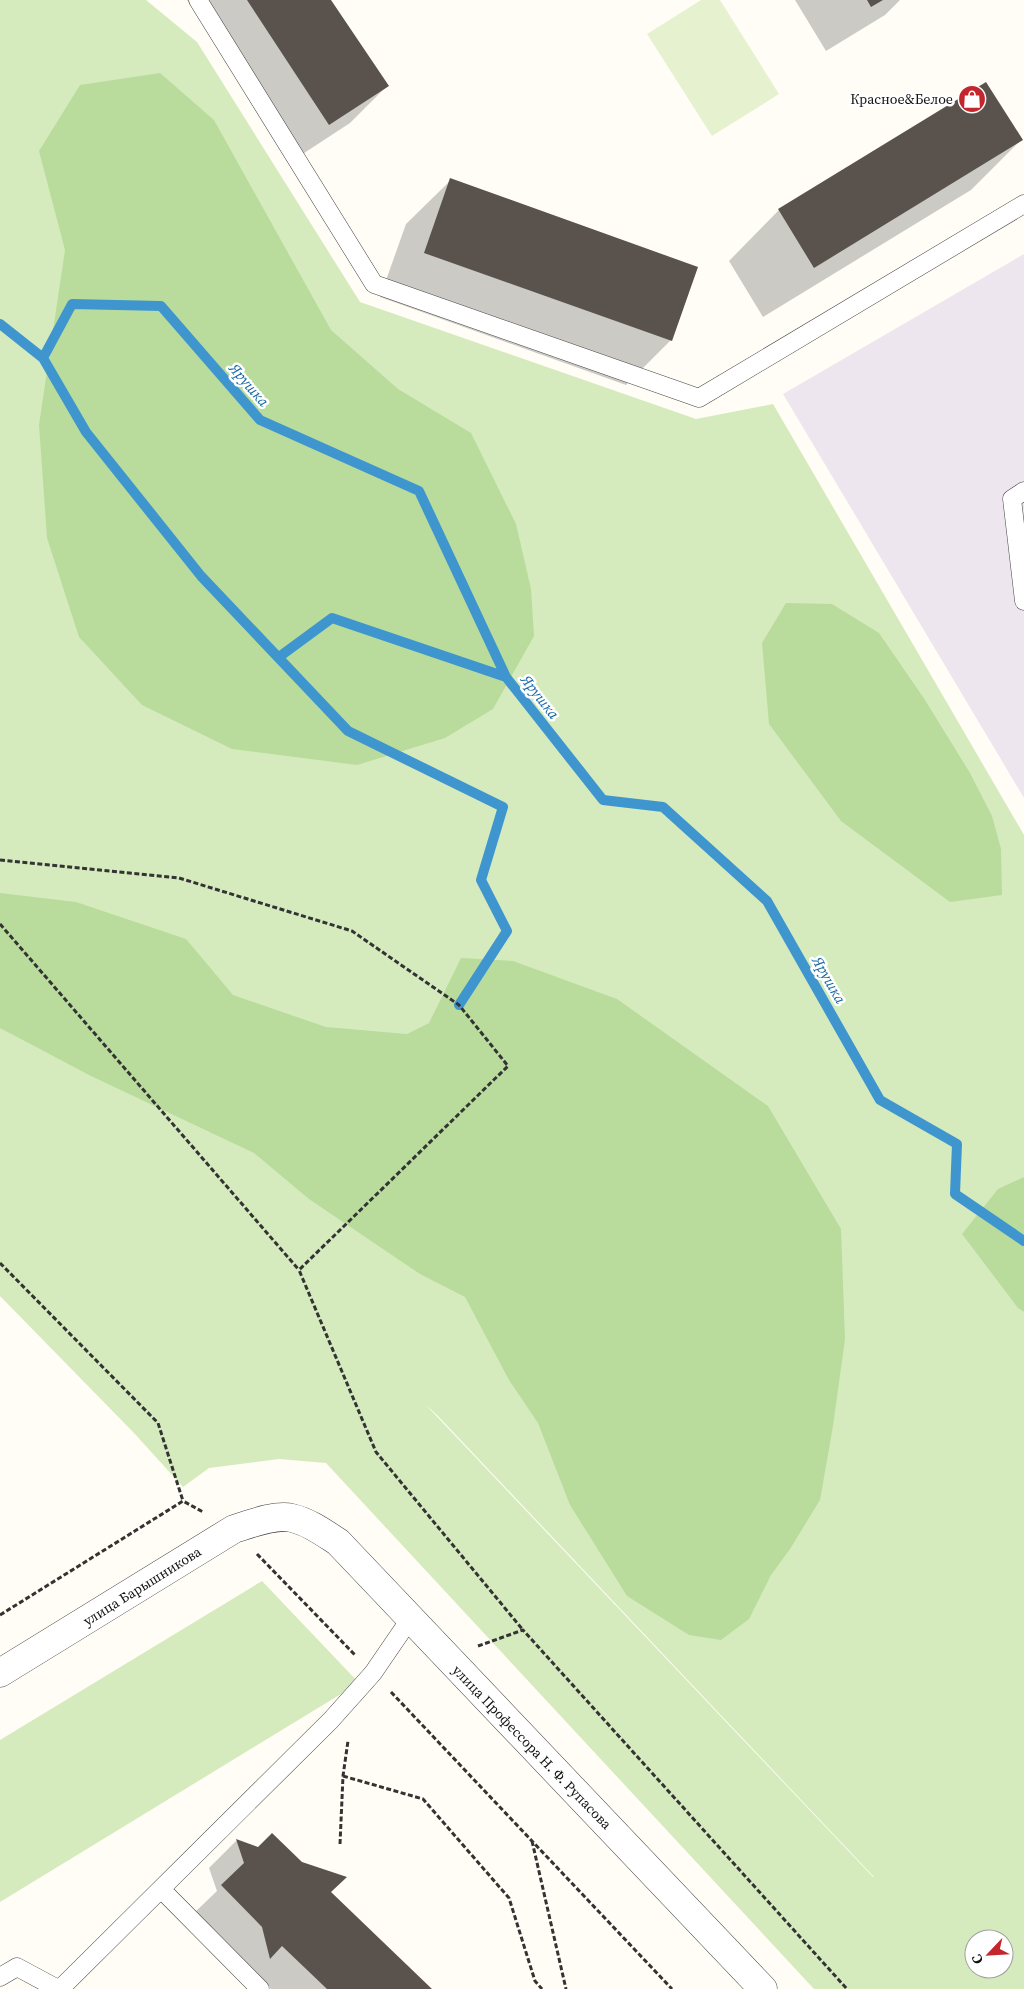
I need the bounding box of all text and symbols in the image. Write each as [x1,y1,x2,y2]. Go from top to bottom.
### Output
shop icon: Красное&Белое [957,84,987,114]
place label: Красное&Белое [850,89,953,109]
water label: Ярушка [224,358,274,411]
water label: Ярушка [516,669,565,723]
water label: Ярушка [807,951,851,1007]
street label: улица Барышникова [79,1541,206,1631]
street label: улица Профессора Н. Ф. Рупасова [448,1660,617,1834]
north arrow [964,1929,1014,1979]
text: С [966,1951,988,1968]

